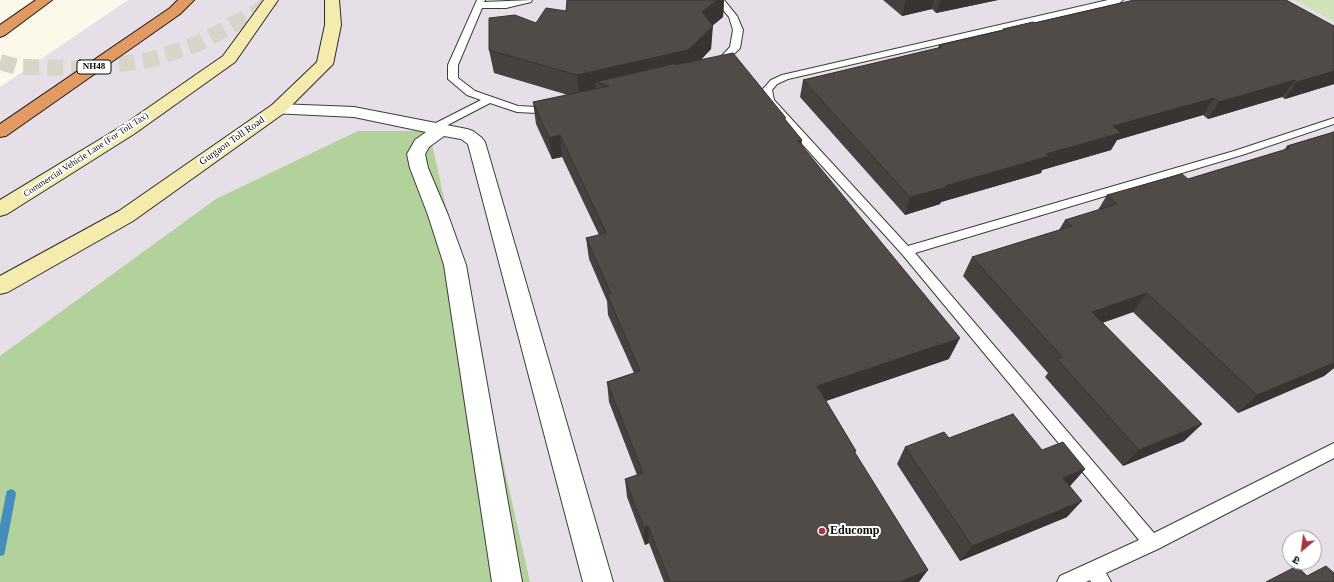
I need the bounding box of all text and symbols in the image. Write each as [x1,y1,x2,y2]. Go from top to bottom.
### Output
road number: NH48 [77,60,111,74]
street label: Commercial Vehicle Lane (For Toll Tax) [15,107,157,203]
street label: Gurgaon Toll Road [193,111,271,171]
place label: Educomp [830,524,885,538]
marker: Educomp [817,526,827,536]
north arrow [1282,530,1322,570]
text: उ [1290,552,1303,567]

